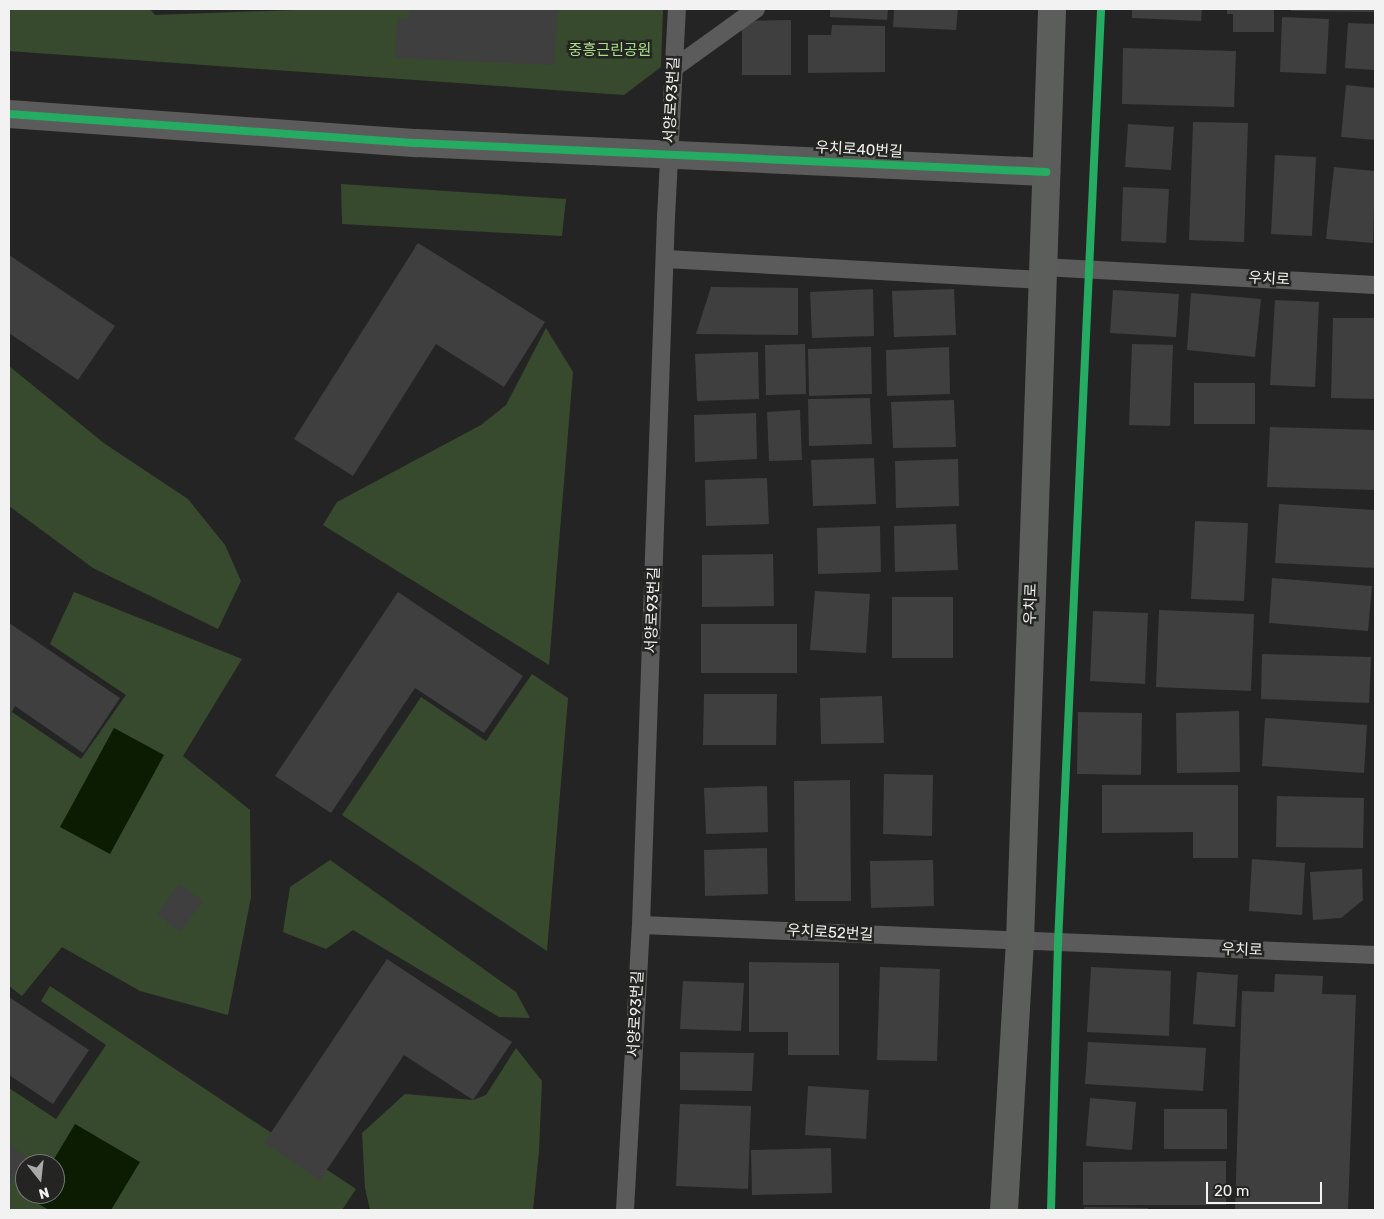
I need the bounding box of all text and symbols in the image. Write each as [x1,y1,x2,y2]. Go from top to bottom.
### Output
park label: 중흥근린공원 [569,42,651,60]
street label: 서양로93번길 [661,56,683,144]
street label: 우치로40번길 [815,139,903,161]
street label: 우치로 [1248,269,1290,289]
street label: 서양로93번길 [642,566,664,654]
street label: 우치로 [1021,583,1041,625]
street label: 우치로52번길 [786,922,874,944]
street label: 우치로 [1221,940,1263,960]
street label: 서양로93번길 [625,970,647,1058]
north arrow [15,1154,65,1204]
scale bar [1209,1172,1325,1204]
text: 20 m [1214,1182,1249,1200]
text: N [37,1183,51,1202]

